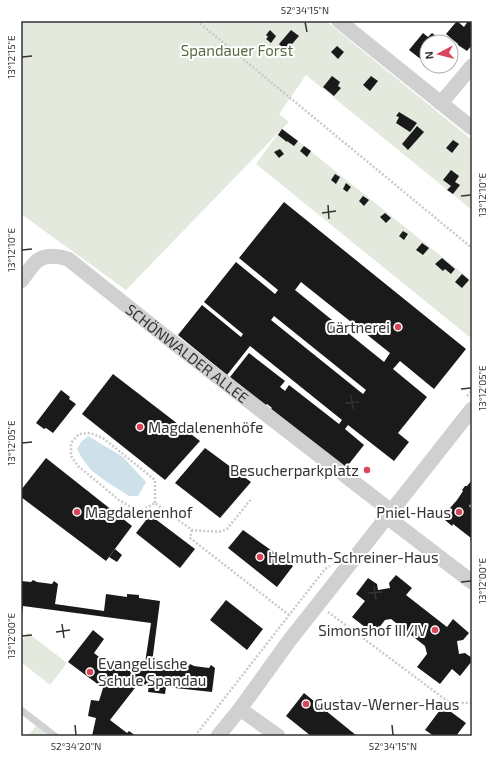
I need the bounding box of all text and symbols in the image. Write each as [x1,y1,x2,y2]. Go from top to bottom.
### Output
text: 52°34'15"N [281,4,329,16]
north arrow [419,34,459,74]
text: 13°12'15"E [5,35,17,79]
park label: Spandauer Forst [181,41,293,59]
text: N [422,50,436,60]
text: 13°12'10"E [476,173,488,217]
text: 13°12'10"E [5,228,17,272]
street label: SCHÖNWALDER ALLEE [122,300,252,407]
place label: Gärtnerei [326,318,390,336]
marker: Gärtnerei [393,322,403,332]
text: 13°12'05"E [476,365,488,411]
place label: Magdalenenhöfe [148,418,263,436]
text: 13°12'05"E [5,420,17,466]
marker: Magdalenenhöfe [135,422,145,432]
place label: Besucherparkplatz [230,461,359,479]
marker: Besucherparkplatz [362,465,372,475]
place label: Magdalenenhof [85,503,193,521]
place label: Pniel-Haus [376,503,451,521]
marker: Magdalenenhof [72,507,82,517]
marker: Pniel-Haus [454,507,464,517]
place label: Helmuth-Schreiner-Haus [268,548,439,566]
marker: Helmuth-Schreiner-Haus [255,552,265,562]
text: 13°12'00"E [476,558,488,604]
text: 13°12'00"E [5,613,17,659]
place label: Simonshof III/IV [318,621,427,639]
marker: Simonshof III/IV [430,625,440,635]
place label: Evangelische Schule Spandau [98,654,206,689]
marker: Evangelische Schule Spandau [85,667,95,677]
place label: Gustav-Werner-Haus [314,695,459,713]
marker: Gustav-Werner-Haus [301,699,311,709]
text: 52°34'20"N [51,740,101,752]
text: 52°34'15"N [369,740,417,752]

